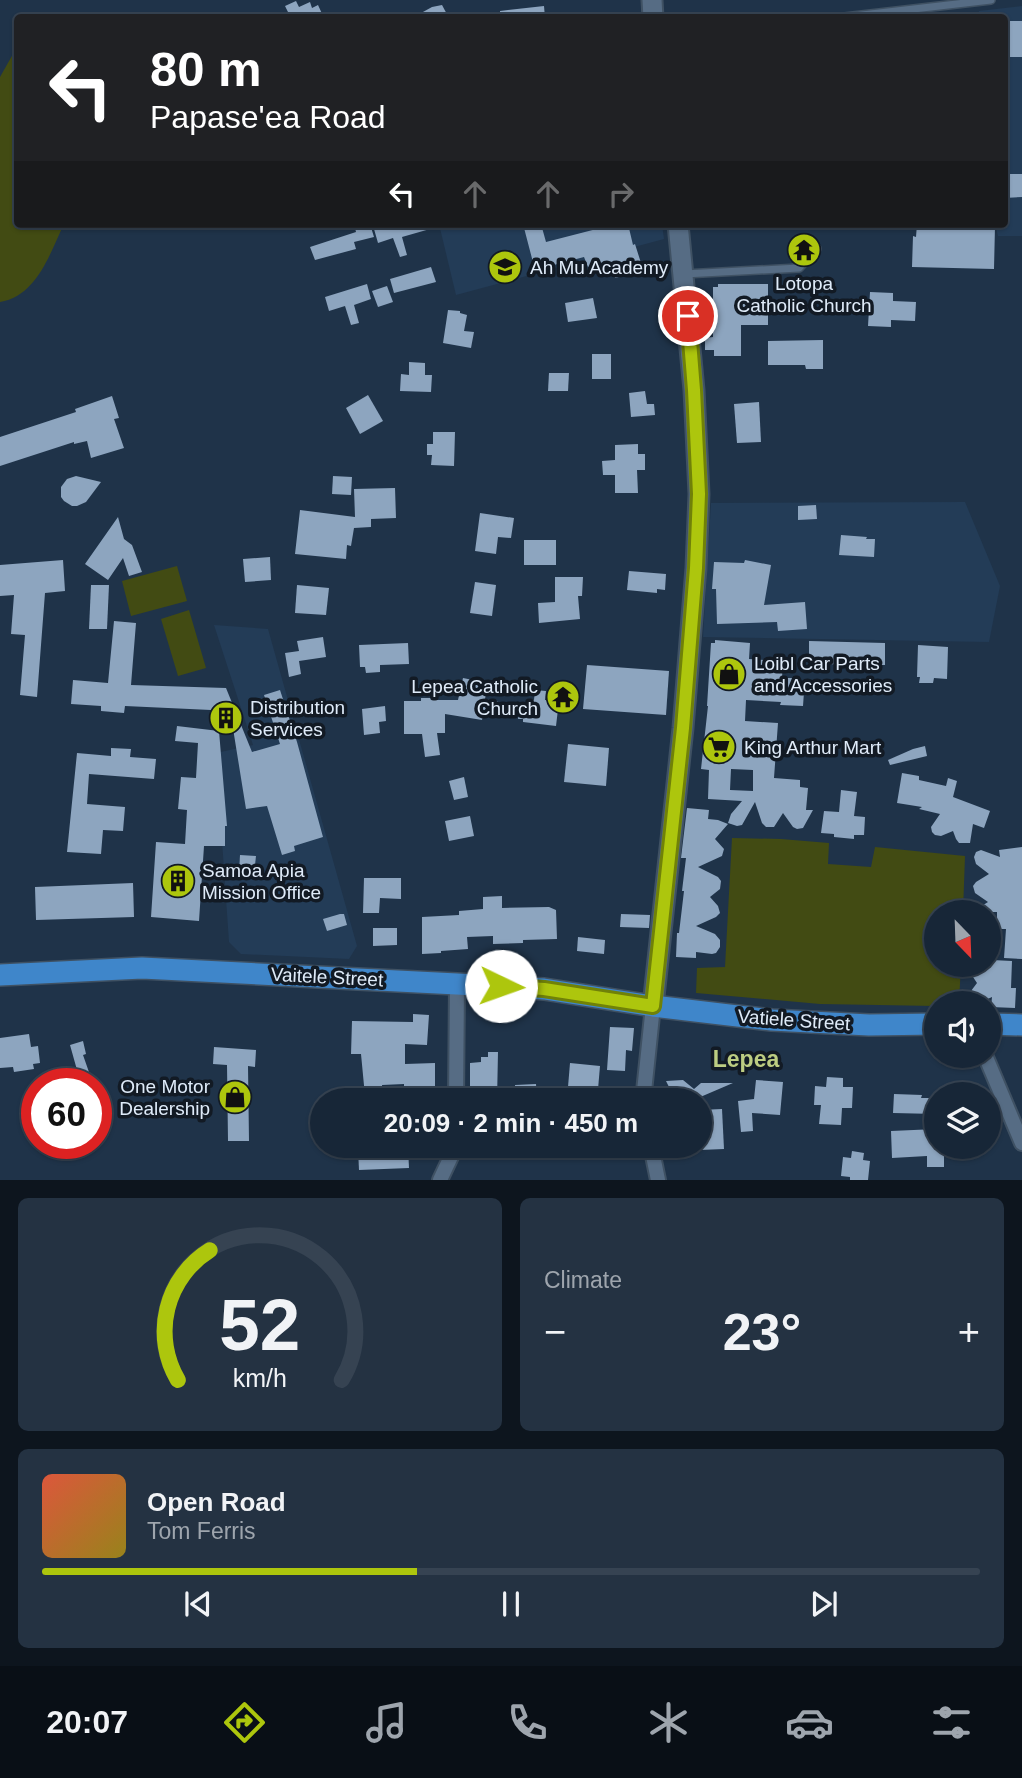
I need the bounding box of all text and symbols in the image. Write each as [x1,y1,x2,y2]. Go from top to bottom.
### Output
icon: left [35,42,126,133]
text: 80 m [150,42,262,96]
text: Papase'ea Road [150,99,386,135]
icon: left [383,175,421,213]
icon: ahead [456,175,494,213]
icon: ahead [529,175,567,213]
icon: right [602,175,640,213]
temple icon: Lotopa Catholic Church [785,231,823,269]
school or university icon: Ah Mu Academy [486,248,524,286]
place label: Ah Mu Academy [530,257,669,278]
place label: Lotopa Catholic Church [736,273,872,316]
pin [658,286,718,346]
icon: arrive [669,297,707,335]
place label: Loibl Car Parts and Accessories [754,653,892,696]
shop icon: Loibl Car Parts and Accessories [710,655,748,693]
place label: Lepea Catholic Church [411,676,538,719]
temple icon: Lepea Catholic Church [544,678,582,716]
place label: Distribution Services [250,697,345,740]
building icon: Distribution Services [207,699,245,737]
supermarket icon: King Arthur Mart [700,728,738,766]
place label: King Arthur Mart [744,737,882,758]
place label: Samoa Apia Mission Office [202,860,321,903]
building icon: Samoa Apia Mission Office [159,862,197,900]
north arrow [924,900,1001,976]
map controls [924,900,1001,1159]
position arrow [464,949,538,1023]
street label: Vaitele Street [270,964,385,990]
button: sound [924,991,1001,1068]
street label: Vatiele Street [737,1006,852,1034]
district label: Lepea [713,1046,779,1072]
speed limit sign: 60 [21,1068,112,1159]
place label: One Motor Dealership [119,1076,211,1119]
shop icon: One Motor Dealership [216,1078,254,1116]
button: layers [924,1082,1001,1159]
text: 20:09 · 2 min · 450 m [384,1108,638,1138]
text: Climate [544,1267,622,1293]
text: 52 [220,1285,300,1366]
text: 23° [723,1303,801,1361]
text: − [544,1311,566,1353]
text: + [958,1311,980,1353]
text: km/h [233,1364,287,1392]
text: Open Road [147,1487,286,1517]
text: Tom Ferris [147,1518,256,1544]
icon: previous [179,1585,217,1623]
icon: pause [492,1585,530,1623]
icon: next [805,1585,843,1623]
icon: directions [220,1698,269,1747]
icon: music [362,1698,411,1747]
icon: phone [503,1698,552,1747]
icon: climate [644,1698,693,1747]
icon: car [785,1698,834,1747]
icon: filters [927,1698,976,1747]
text: 20:07 [46,1704,128,1740]

